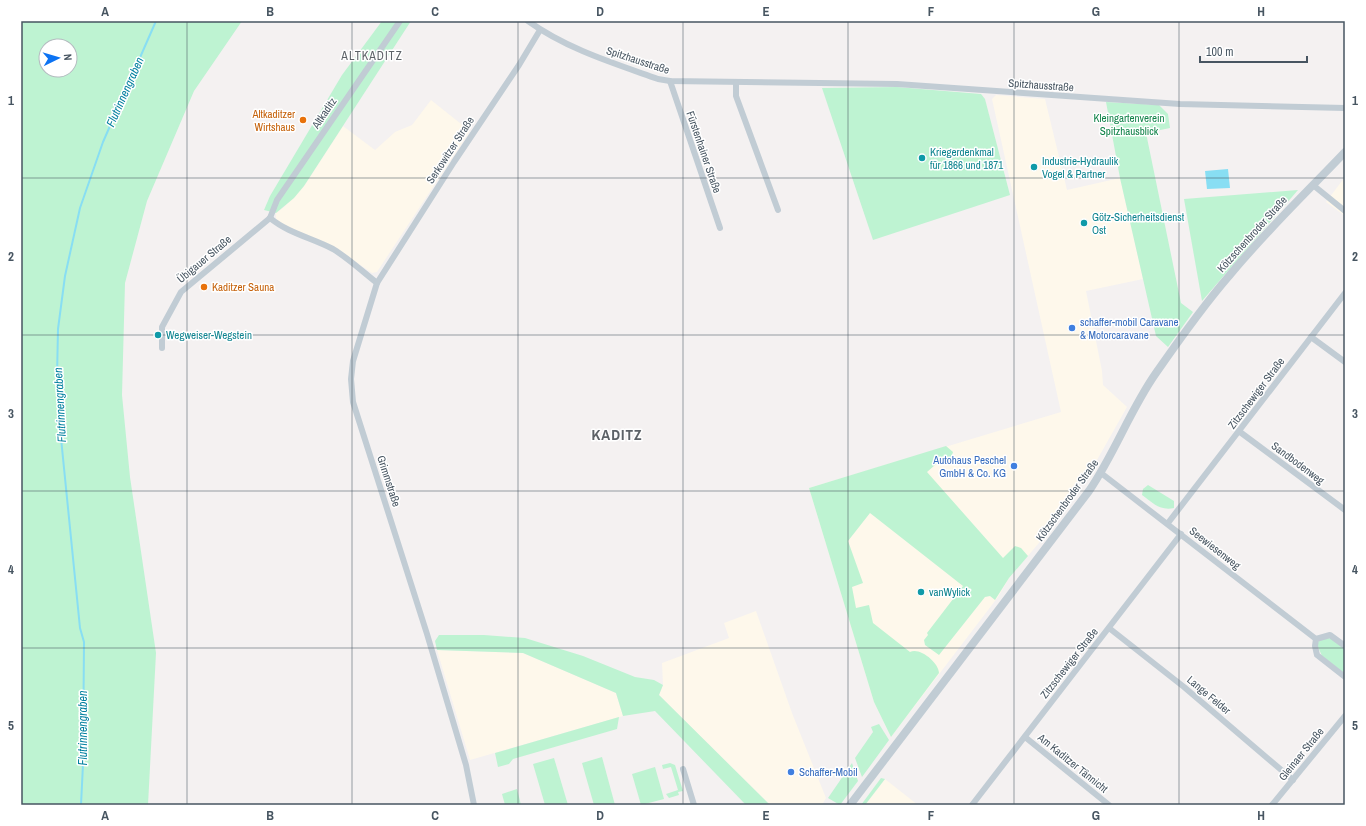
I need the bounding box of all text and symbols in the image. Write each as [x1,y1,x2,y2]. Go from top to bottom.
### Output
text: A [101,3,109,20]
text: B [266,3,274,20]
text: C [431,3,439,20]
text: D [596,3,604,20]
text: E [762,3,770,20]
text: F [928,3,935,20]
text: G [1092,3,1100,20]
text: H [1257,3,1265,20]
north arrow [38,38,78,78]
scale bar [1200,38,1307,64]
street label: Spitzhausstraße [605,43,671,77]
text: 100 m [1206,44,1233,60]
district label: ALTKADITZ [340,48,403,64]
text: N [61,53,75,61]
water label: Flutrinnengraben [102,55,148,129]
street label: Spitzhausstraße [1008,76,1074,94]
text: 1 [8,92,14,109]
text: 1 [1352,92,1358,109]
street label: Altkaditz [308,94,340,132]
place label: Altkaditzer Wirtshaus [251,107,295,134]
street label: Fürstenhainer Straße [683,109,725,195]
park label: Kleingartenverein Spitzhausblick [1093,111,1165,138]
street label: Serkowitzer Straße [423,114,477,186]
marker: Altkaditzer Wirtshaus [298,115,308,125]
place label: Kriegerdenkmal für 1866 und 1871 [930,145,1003,172]
marker: Kriegerdenkmal für 1866 und 1871 [917,153,927,163]
place label: Industrie-Hydraulik Vogel & Partner [1042,154,1119,181]
marker: Industrie-Hydraulik Vogel & Partner [1029,162,1039,172]
street label: Kötzschenbroder Straße [1214,193,1290,275]
place label: Götz-Sicherheitsdienst Ost [1092,210,1185,237]
marker: Götz-Sicherheitsdienst Ost [1079,218,1089,228]
street label: Übigauer Straße [174,232,234,286]
text: 2 [8,248,14,265]
text: 2 [1352,248,1358,265]
place label: Kaditzer Sauna [212,280,274,294]
marker: Kaditzer Sauna [199,282,209,292]
place label: schaffer-mobil Caravane & Motorcaravane [1080,315,1179,342]
marker: schaffer-mobil Caravane & Motorcaravane [1067,323,1077,333]
place label: Wegweiser-Wegstein [166,328,252,342]
marker: Wegweiser-Wegstein [153,330,163,340]
street label: Zitzschewiger Straße [1225,355,1287,431]
water label: Flutrinnengraben [50,367,70,443]
text: 3 [8,405,14,422]
text: 3 [1352,405,1358,422]
district label: KADITZ [591,424,643,445]
street label: Sandbodenweg [1269,439,1327,487]
place label: Autohaus Peschel GmbH & Co. KG [932,453,1006,480]
street label: Grimmstraße [374,454,404,508]
street label: Kötzschenbroder Straße [1033,456,1101,544]
marker: Autohaus Peschel GmbH & Co. KG [1009,461,1019,471]
street label: Seewiesenweg [1187,524,1243,572]
text: 4 [8,561,14,578]
text: 4 [1352,561,1358,578]
place label: vanWylick [929,585,971,599]
marker: vanWylick [916,587,926,597]
street label: Zitzschewiger Straße [1037,625,1101,701]
street label: Lange Felder [1184,673,1234,717]
water label: Flutrinnengraben [75,691,91,765]
text: 5 [8,717,14,734]
text: 5 [1352,717,1358,734]
street label: Gleinaer Straße [1275,725,1327,783]
street label: Am Kaditzer Tännicht [1034,730,1111,796]
place label: Schaffer-Mobil [799,765,858,779]
marker: Schaffer-Mobil [786,767,796,777]
text: A [101,807,109,824]
text: B [266,807,274,824]
text: C [431,807,439,824]
text: D [596,807,604,824]
text: E [762,807,770,824]
text: F [928,807,935,824]
text: G [1092,807,1100,824]
text: H [1257,807,1265,824]

